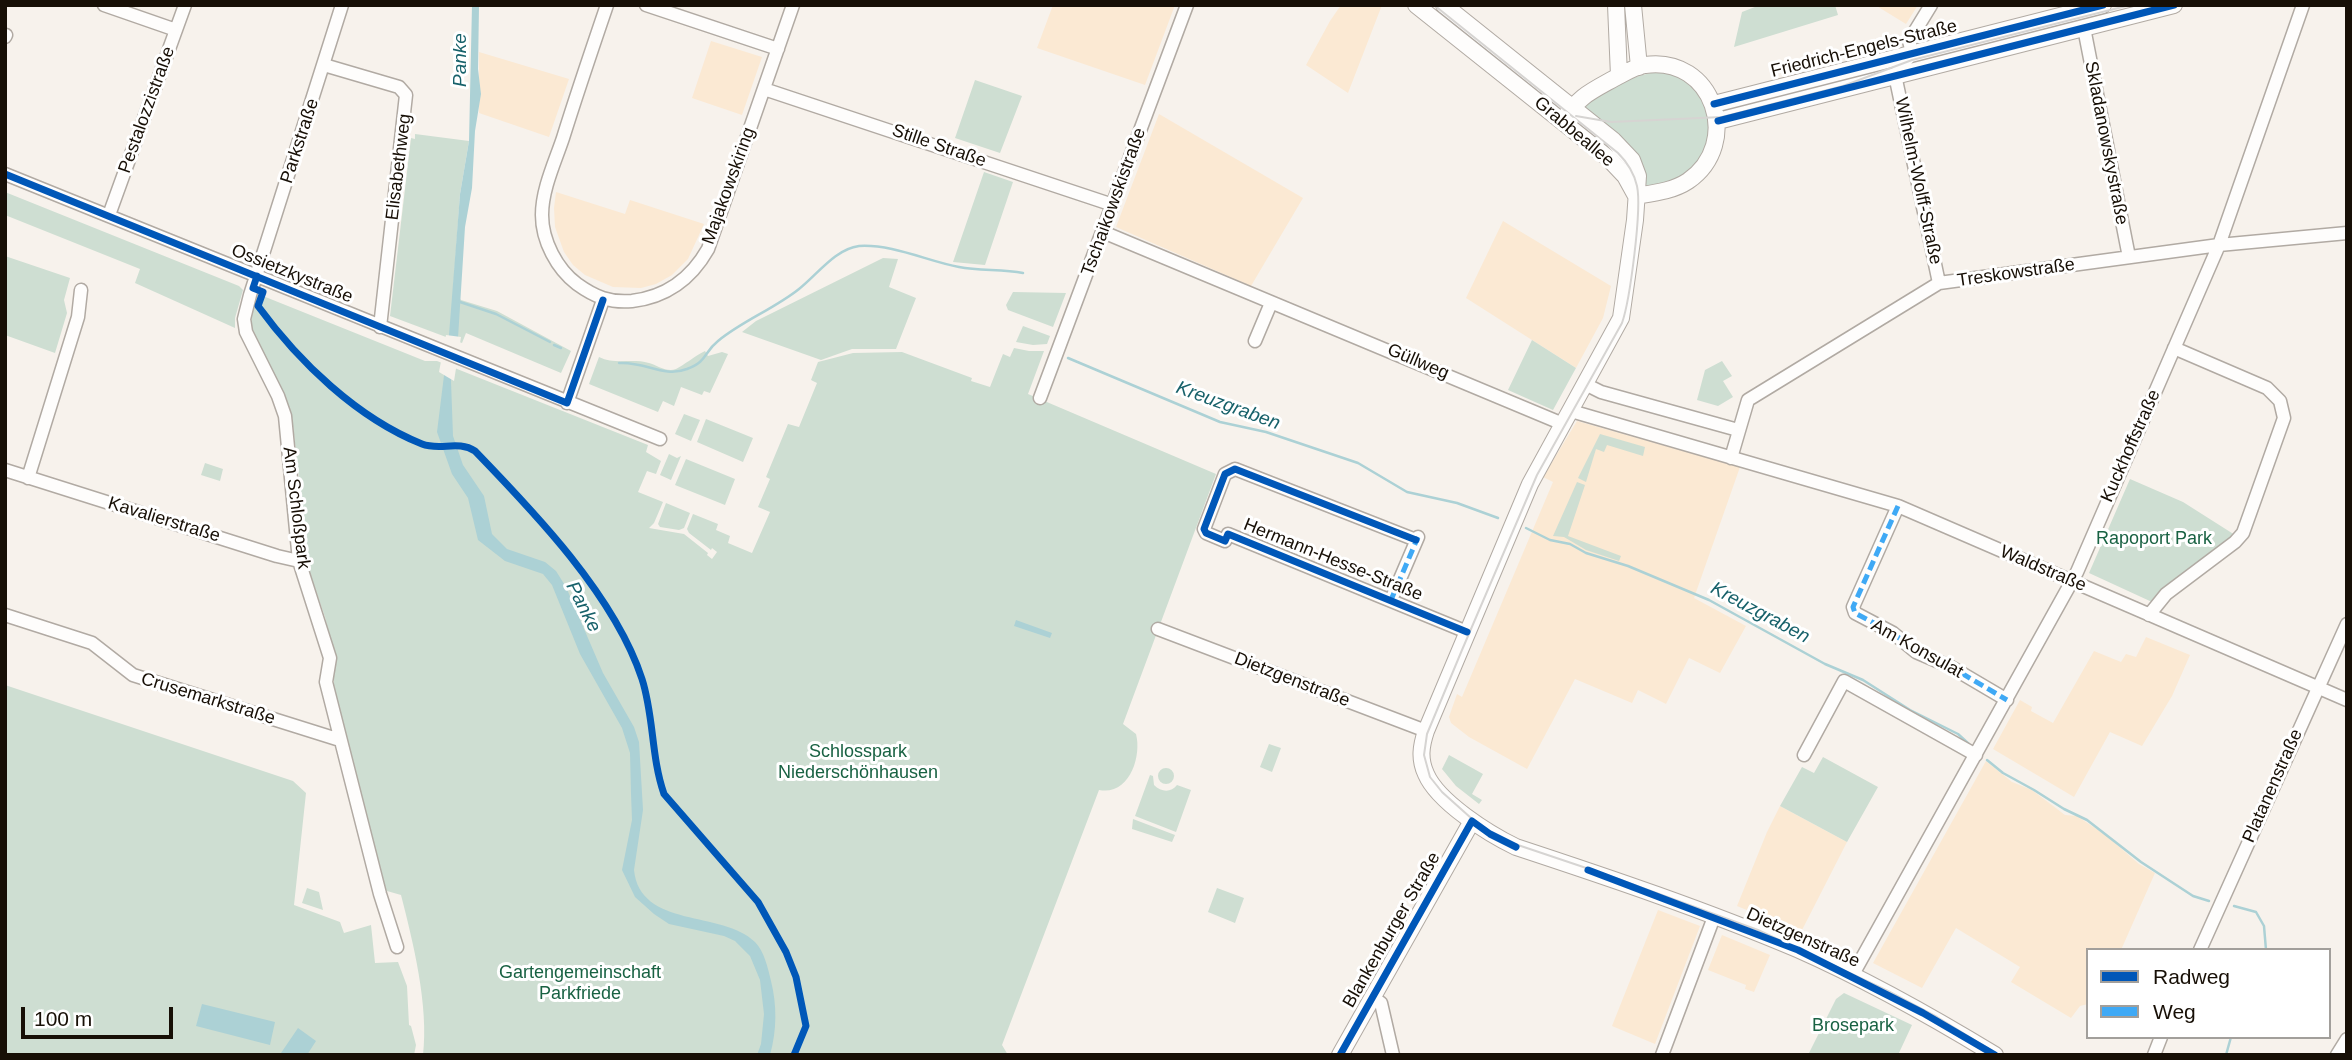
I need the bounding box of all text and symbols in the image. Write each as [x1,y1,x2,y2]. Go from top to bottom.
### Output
street label: Friedrich-Engels-Straße [1769,15,1959,83]
water label: Panke [450,33,472,87]
street label: Pestalozzistraße [114,44,180,176]
street label: Skladanowskystraße [2080,59,2132,227]
street label: Grabbeallee [1529,92,1619,172]
street label: Wilhelm-Wolff-Straße [1890,95,1946,267]
street label: Parkstraße [276,96,324,186]
street label: Elisabethweg [382,113,416,221]
street label: Stille Straße [889,120,989,172]
street label: Majakowskiring [698,124,760,248]
street label: Tschaikowskistraße [1077,125,1151,279]
street label: Ossietzkystraße [228,240,356,308]
street label: Treskowstraße [1956,254,2076,292]
street label: Güllweg [1384,339,1452,385]
water label: Kreuzgraben [1173,377,1283,435]
street label: Kuckhoffstraße [2097,386,2165,506]
street label: Am Schloßpark [278,446,314,570]
street label: Kavalierstraße [105,493,223,547]
street label: Hermann-Hesse-Straße [1240,514,1426,606]
park label: Rapoport Park [2096,528,2212,550]
street label: Waldstraße [1997,541,2089,597]
water label: Kreuzgraben [1707,577,1813,649]
water label: Panke [561,578,605,636]
street label: Am Konsulat [1867,615,1967,683]
street label: Dietzgenstraße [1231,648,1353,712]
street label: Crusemarkstraße [138,668,278,730]
street label: Platanenstraße [2238,726,2308,846]
park label: Schlosspark Niederschönhausen [778,741,938,784]
street label: Blankenburger Straße [1339,848,1445,1012]
street label: Dietzgenstraße [1743,903,1863,973]
legend [2086,948,2331,1039]
park label: Gartengemeinschaft Parkfriede [499,962,661,1004]
text: Radweg [2153,965,2230,988]
scale bar [24,993,177,1038]
text: Weg [2153,1000,2196,1023]
text: 100 m [34,1007,92,1030]
park label: Brosepark [1812,1015,1894,1037]

